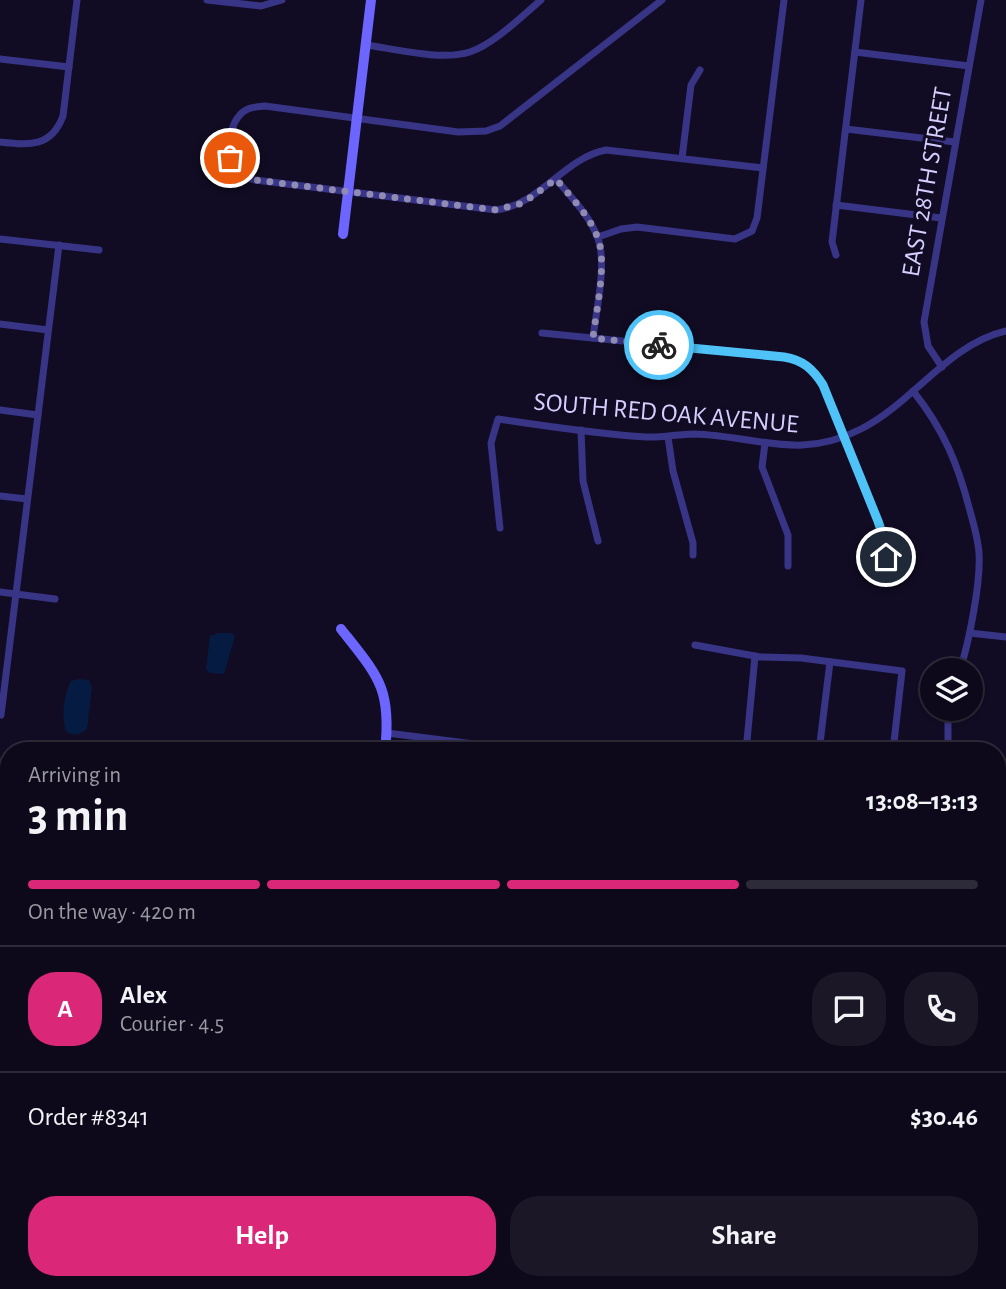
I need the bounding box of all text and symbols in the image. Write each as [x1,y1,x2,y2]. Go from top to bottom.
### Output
street label: EAST 28TH STREET [898,85,957,279]
pin [200,128,260,188]
icon: bag [211,139,249,177]
courier [624,310,694,380]
icon: bike [640,326,678,364]
street label: SOUTH RED OAK AVENUE [532,388,800,438]
pin [856,527,916,587]
icon: home [867,538,905,576]
map controls [920,658,983,721]
button: layers [920,658,983,721]
text: Arriving in [28,764,121,787]
text: 13:08–13:13 [866,788,978,814]
text: 3 min [28,793,128,839]
text: On the way · 420 m [28,901,196,924]
button: chat [812,972,886,1046]
button: phone [904,972,978,1046]
text: Alex [120,982,167,1008]
text: A [57,996,73,1022]
text: Courier · 4.5 [120,1013,224,1036]
text: Order #8341 [28,1104,149,1130]
text: $30.46 [910,1104,978,1130]
button: Help [28,1196,496,1276]
button: Share [510,1196,978,1276]

